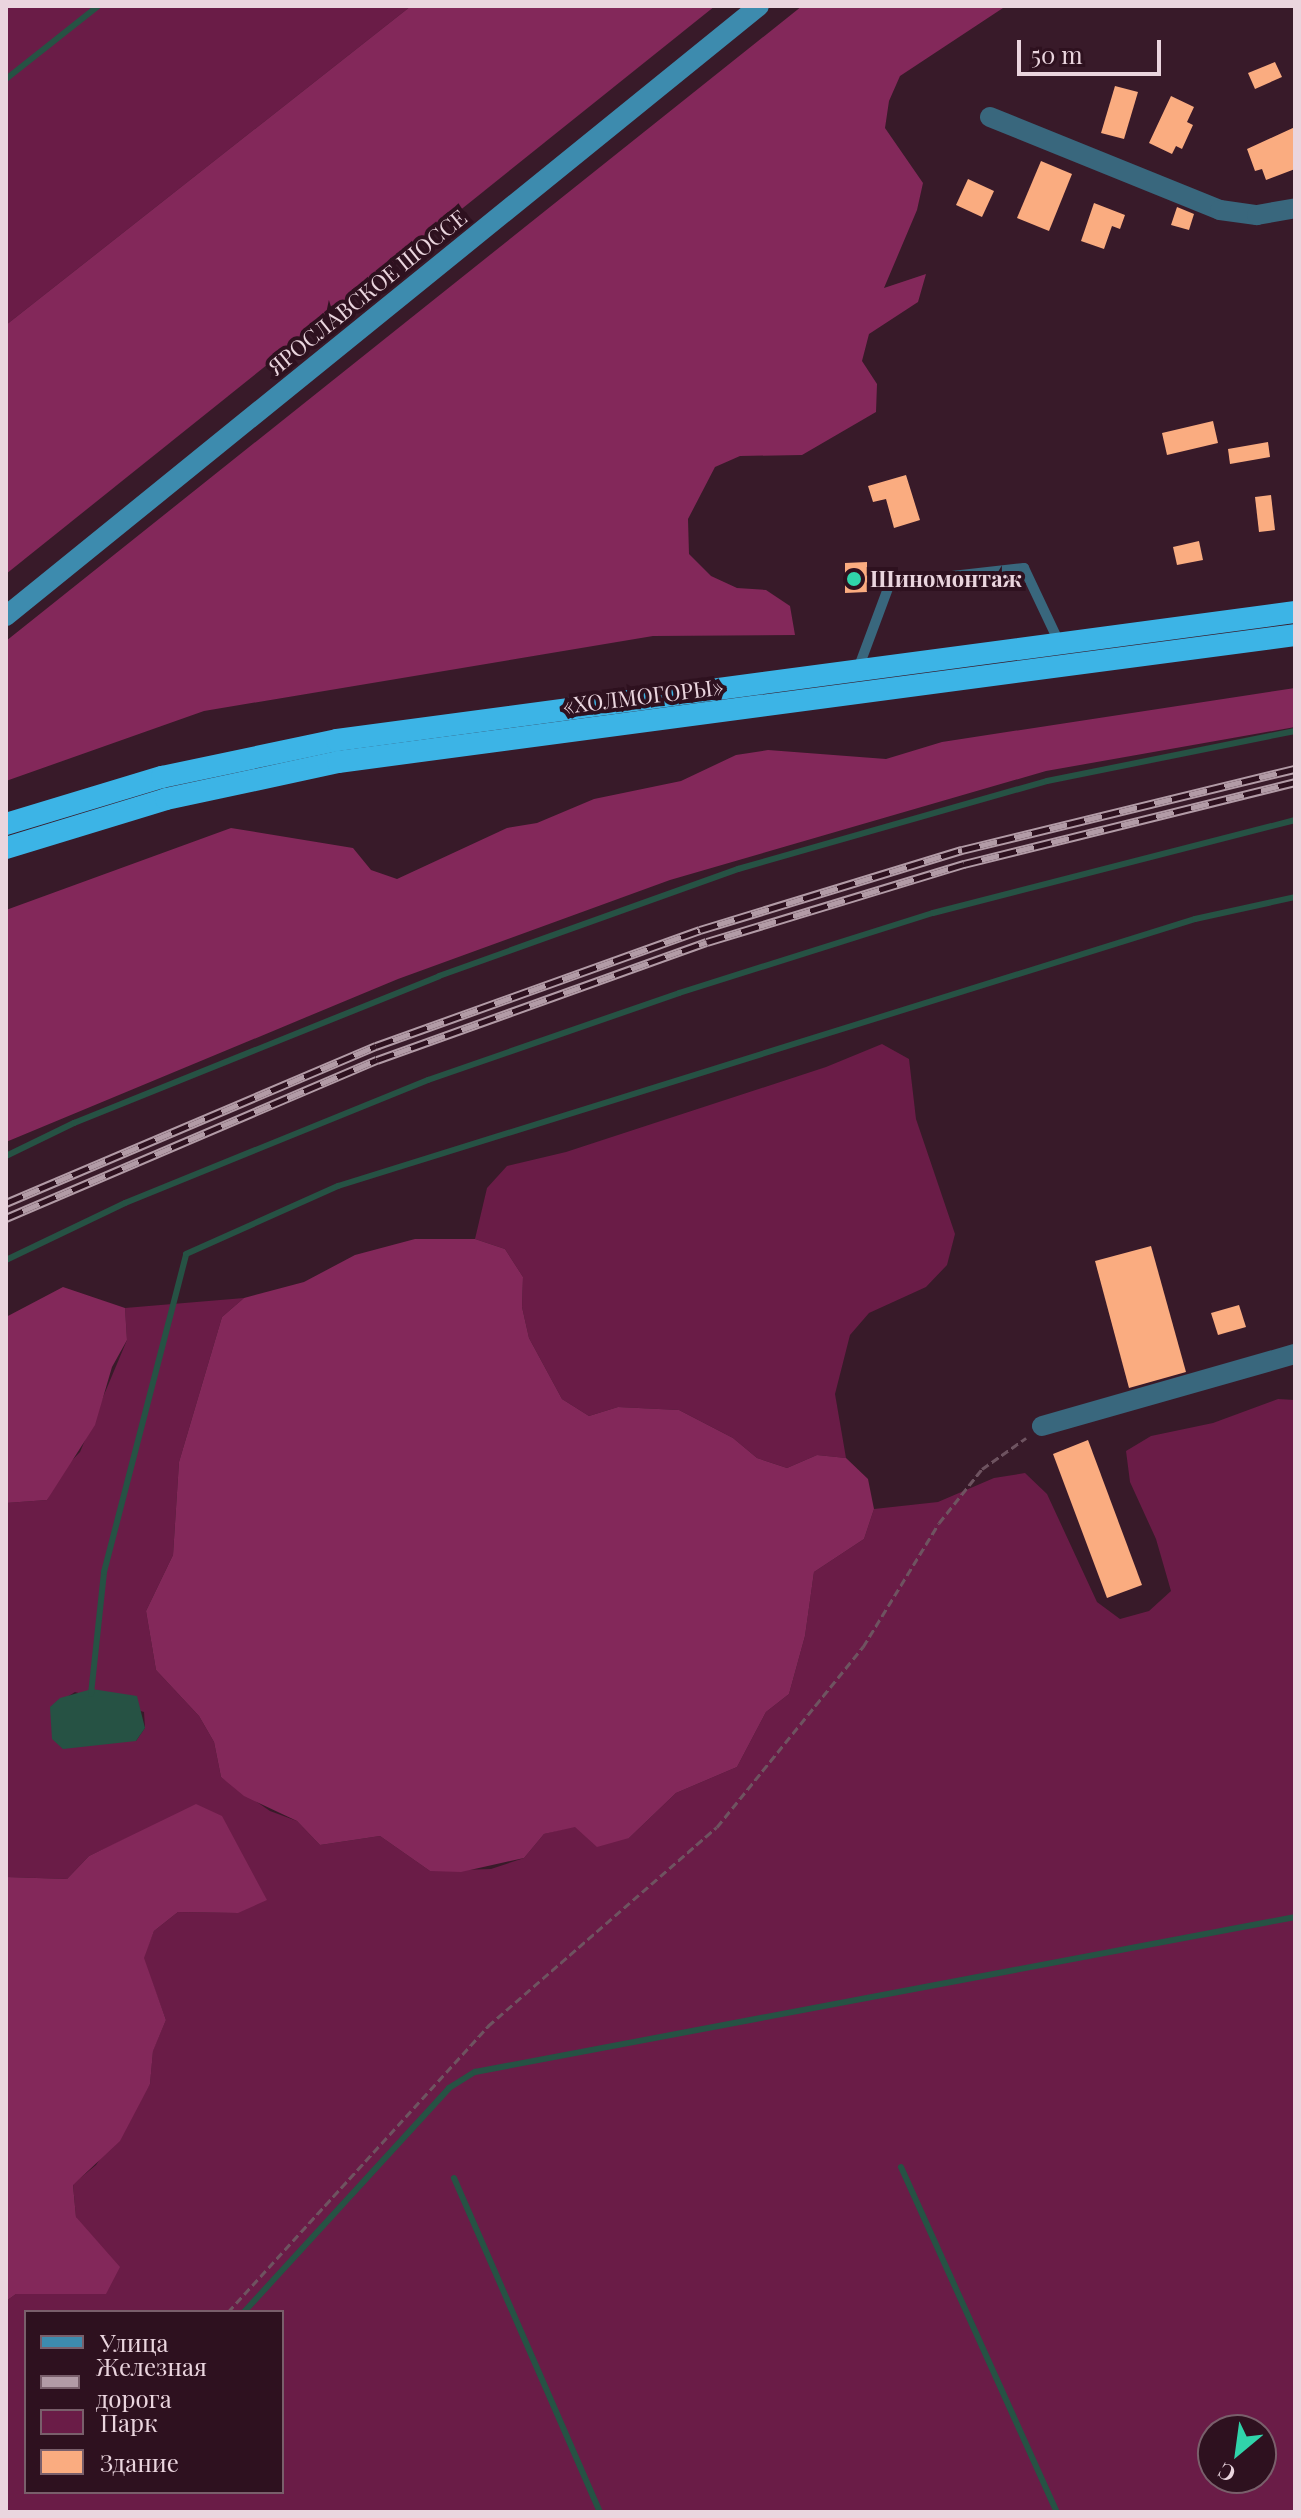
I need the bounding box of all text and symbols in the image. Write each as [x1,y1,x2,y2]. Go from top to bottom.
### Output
scale bar [1021,24,1165,74]
text: 50 m [1031,38,1083,70]
street label: ЯРОСЛАВСКОЕ ШОССЕ [262,204,472,380]
place label: Шиномонтаж [870,566,1022,592]
marker: Шиномонтаж [845,570,863,588]
street label: «ХОЛМОГОРЫ» [561,673,725,719]
legend [24,2310,284,2494]
text: Улица [100,2326,169,2358]
text: Железная дорога [96,2350,207,2414]
text: Парк [100,2406,158,2438]
north arrow [1197,2414,1277,2494]
text: Здание [100,2446,179,2478]
text: С [1212,2456,1240,2490]

